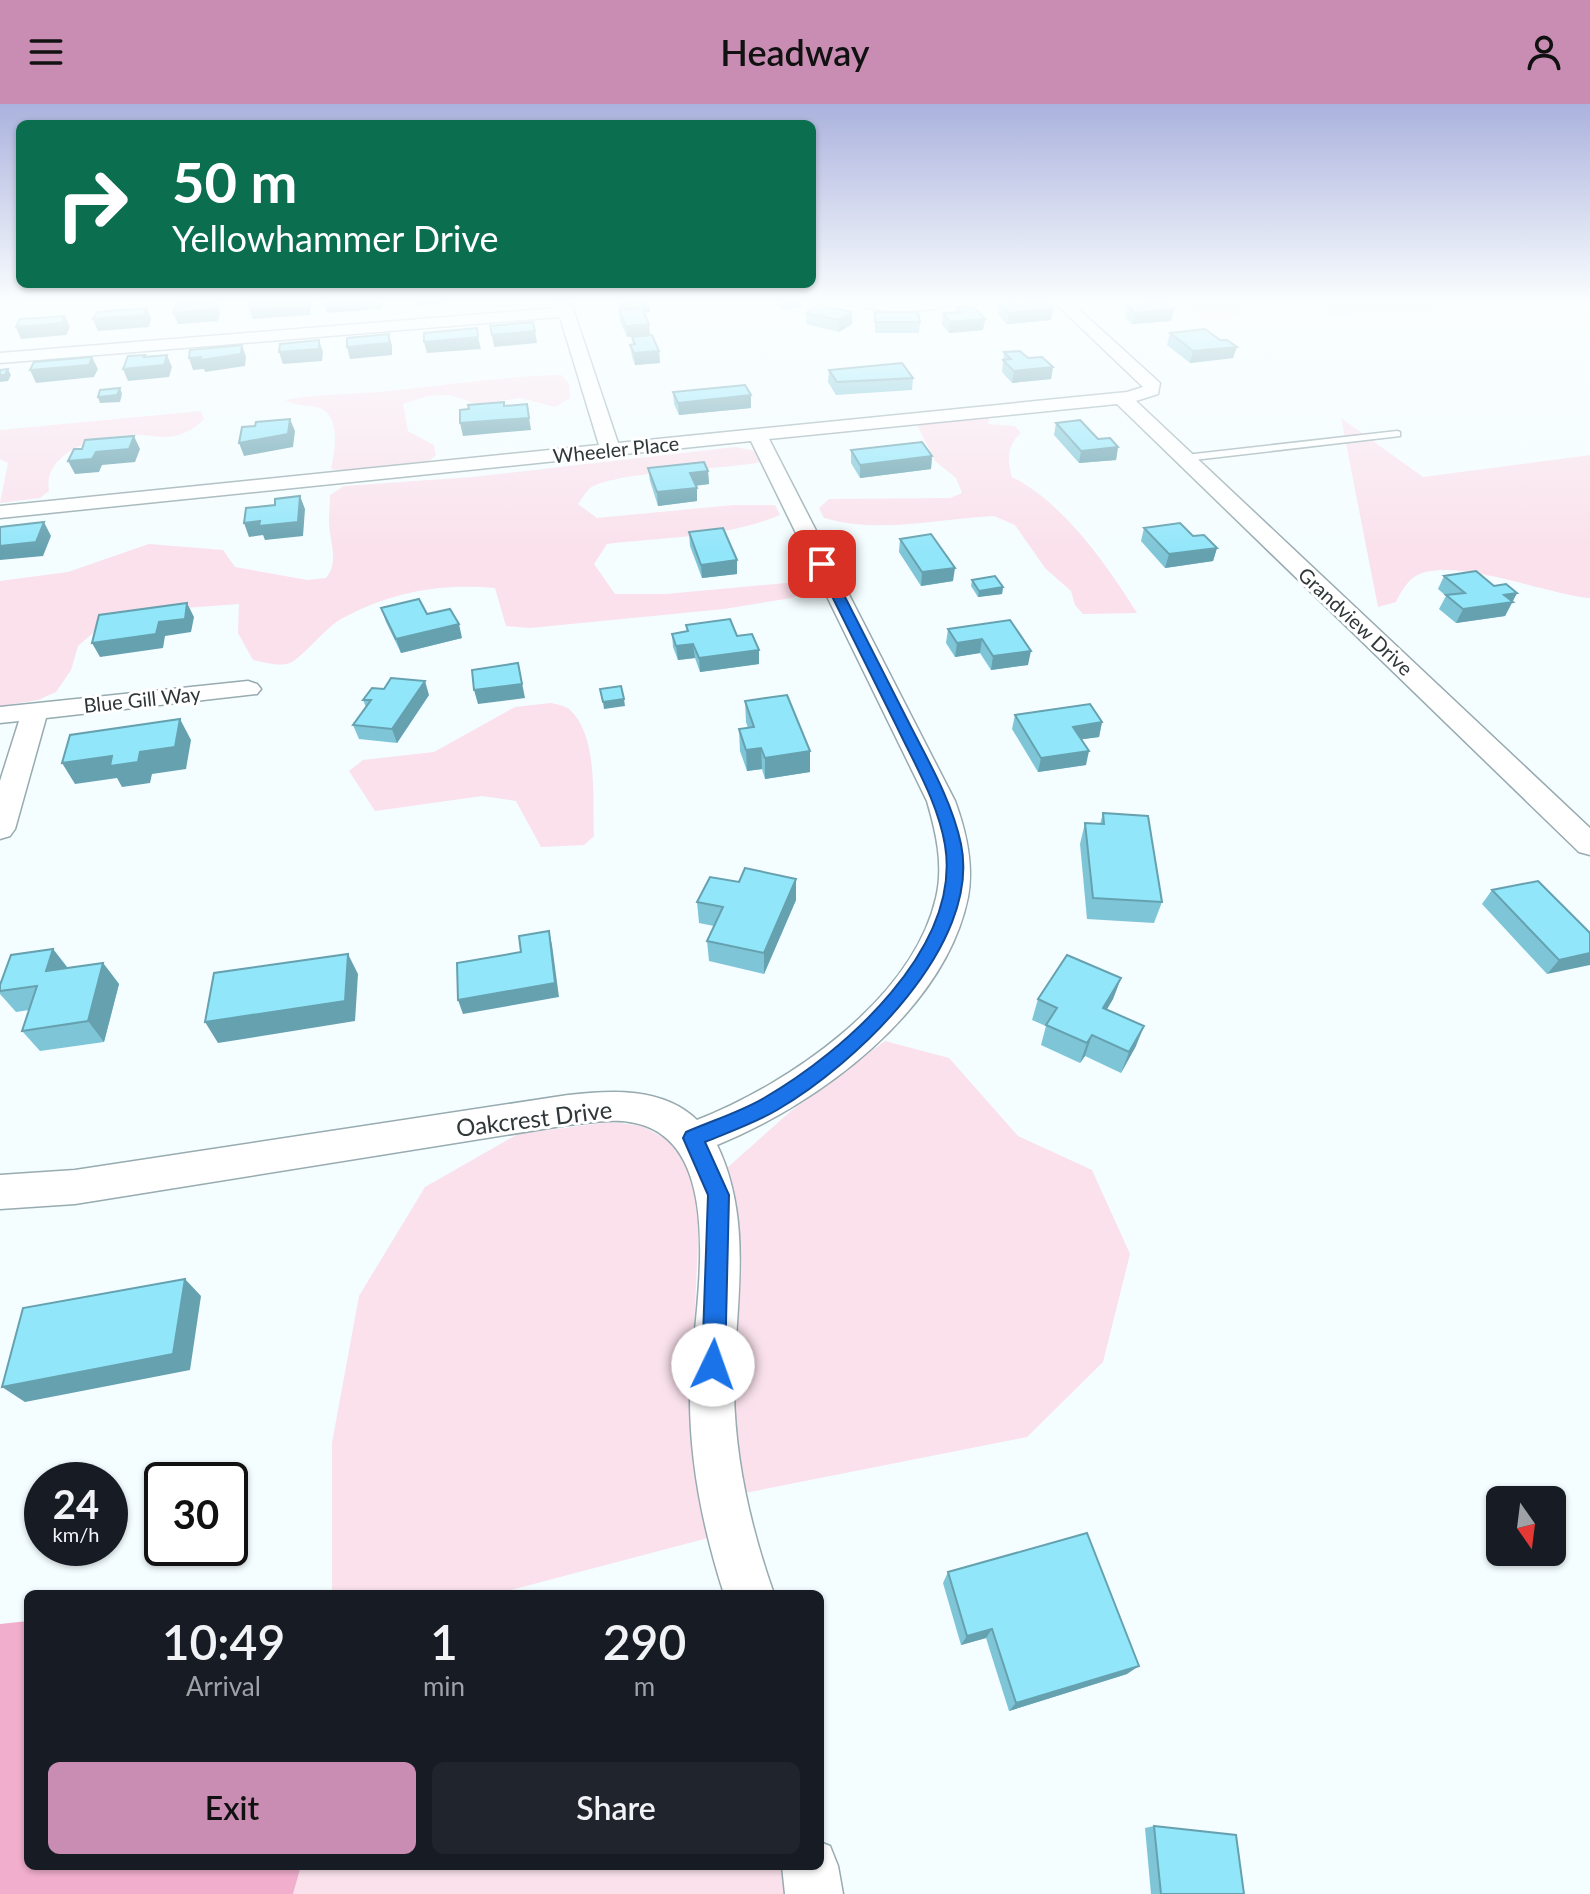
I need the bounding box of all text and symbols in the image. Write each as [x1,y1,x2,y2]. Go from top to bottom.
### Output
icon: menu [24,30,68,74]
text: Headway [720,30,870,74]
icon: person [1522,30,1566,74]
text: 50 m [172,148,297,215]
icon: right [40,152,144,256]
text: Yellowhammer Drive [172,216,499,260]
street label: Wheeler Place [552,430,680,468]
pin [788,530,856,598]
icon: arrive [800,542,844,586]
street label: Grandview Drive [1294,562,1418,680]
street label: Blue Gill Way [82,681,202,717]
street label: Oakcrest Drive [454,1094,614,1142]
position arrow [671,1323,755,1407]
speed limit sign: 30 [144,1462,248,1566]
text: 24 [53,1480,99,1528]
north arrow [1486,1486,1566,1566]
map controls [1486,1486,1566,1566]
text: km/h [53,1522,99,1546]
text: 10:49 [162,1613,285,1670]
text: 1 [430,1613,458,1670]
text: 290 [603,1613,686,1670]
text: Arrival [186,1670,261,1702]
text: min [423,1670,465,1702]
text: m [634,1670,655,1702]
button: Exit [48,1762,416,1854]
button: Share [432,1762,800,1854]

